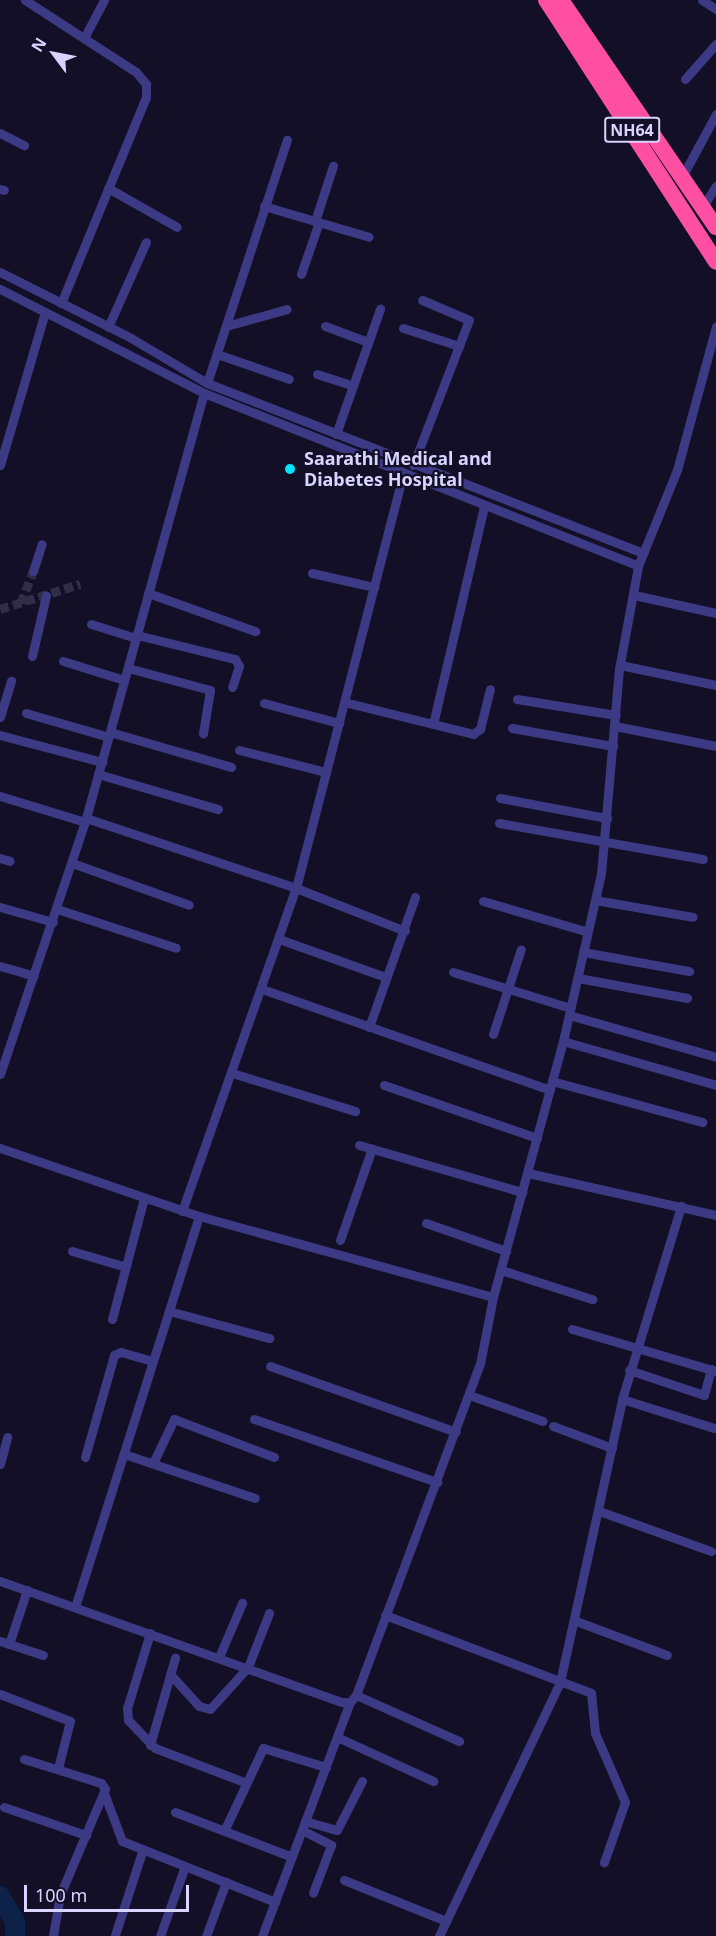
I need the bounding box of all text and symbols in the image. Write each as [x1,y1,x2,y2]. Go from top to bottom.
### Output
north arrow [24,24,84,84]
text: N [26,33,52,56]
road number: NH64 [604,117,660,143]
place label: Saarathi Medical and Diabetes Hospital [304,448,492,490]
marker: Saarathi Medical and Diabetes Hospital [281,460,299,478]
scale bar [27,1873,192,1911]
text: 100 m [35,1883,87,1907]

